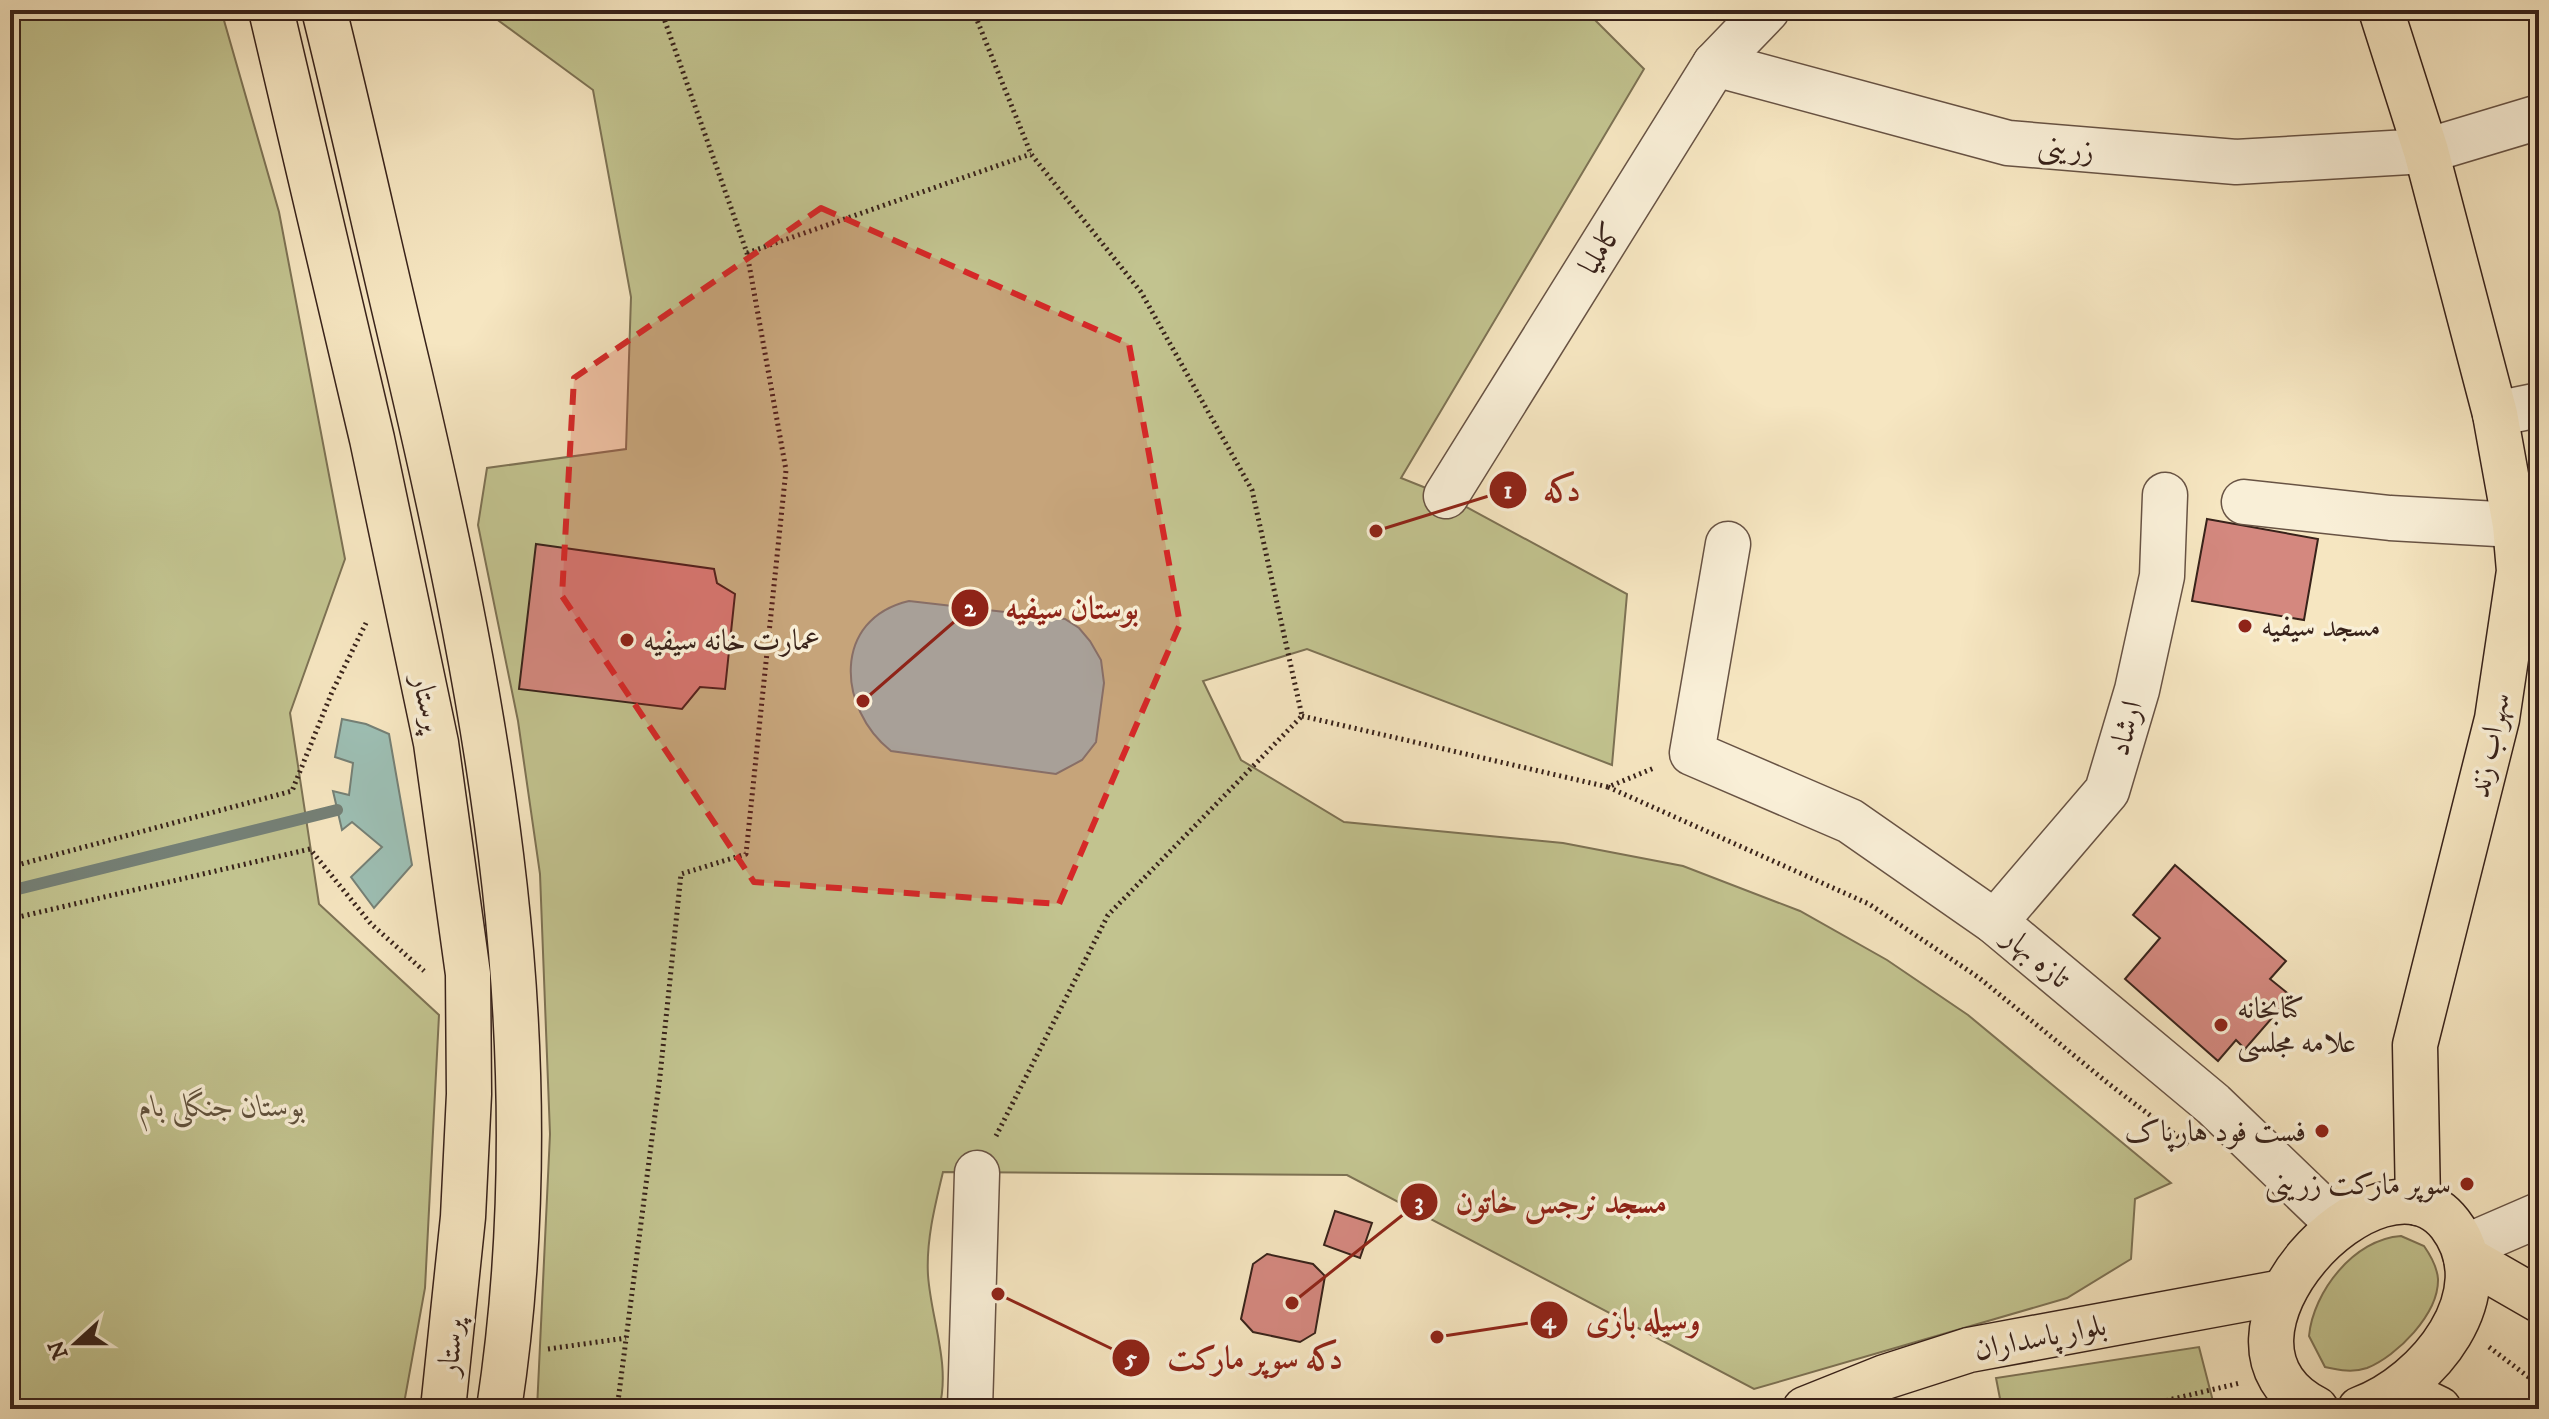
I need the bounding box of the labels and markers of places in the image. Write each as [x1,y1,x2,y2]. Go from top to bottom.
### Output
callout: دکه [1488,462,1597,518]
callout: بوستان سیفیه [950,580,1155,636]
place label: مسجد سیفیه [2261,609,2381,646]
marker: مسجد سیفیه [2236,617,2254,635]
place label: عمارت خانه سیفیه [643,623,820,660]
marker: عمارت خانه سیفیه [618,631,636,649]
place label: کتابخانه علامه مجلسی [2237,991,2356,1063]
marker: کتابخانه علامه مجلسی [2212,1016,2230,1034]
place label: فست فود هارپاک [2125,1114,2306,1152]
marker: فست فود هارپاک [2313,1122,2331,1140]
place label: سوپر مارکت زرینی [2265,1167,2451,1204]
callout: مسجد نرجس خاتون [1399,1174,1683,1230]
marker: سوپر مارکت زرینی [2458,1175,2476,1193]
callout: وسیله بازی [1529,1292,1716,1348]
callout: دکه سوپر مارکت [1111,1330,1359,1386]

